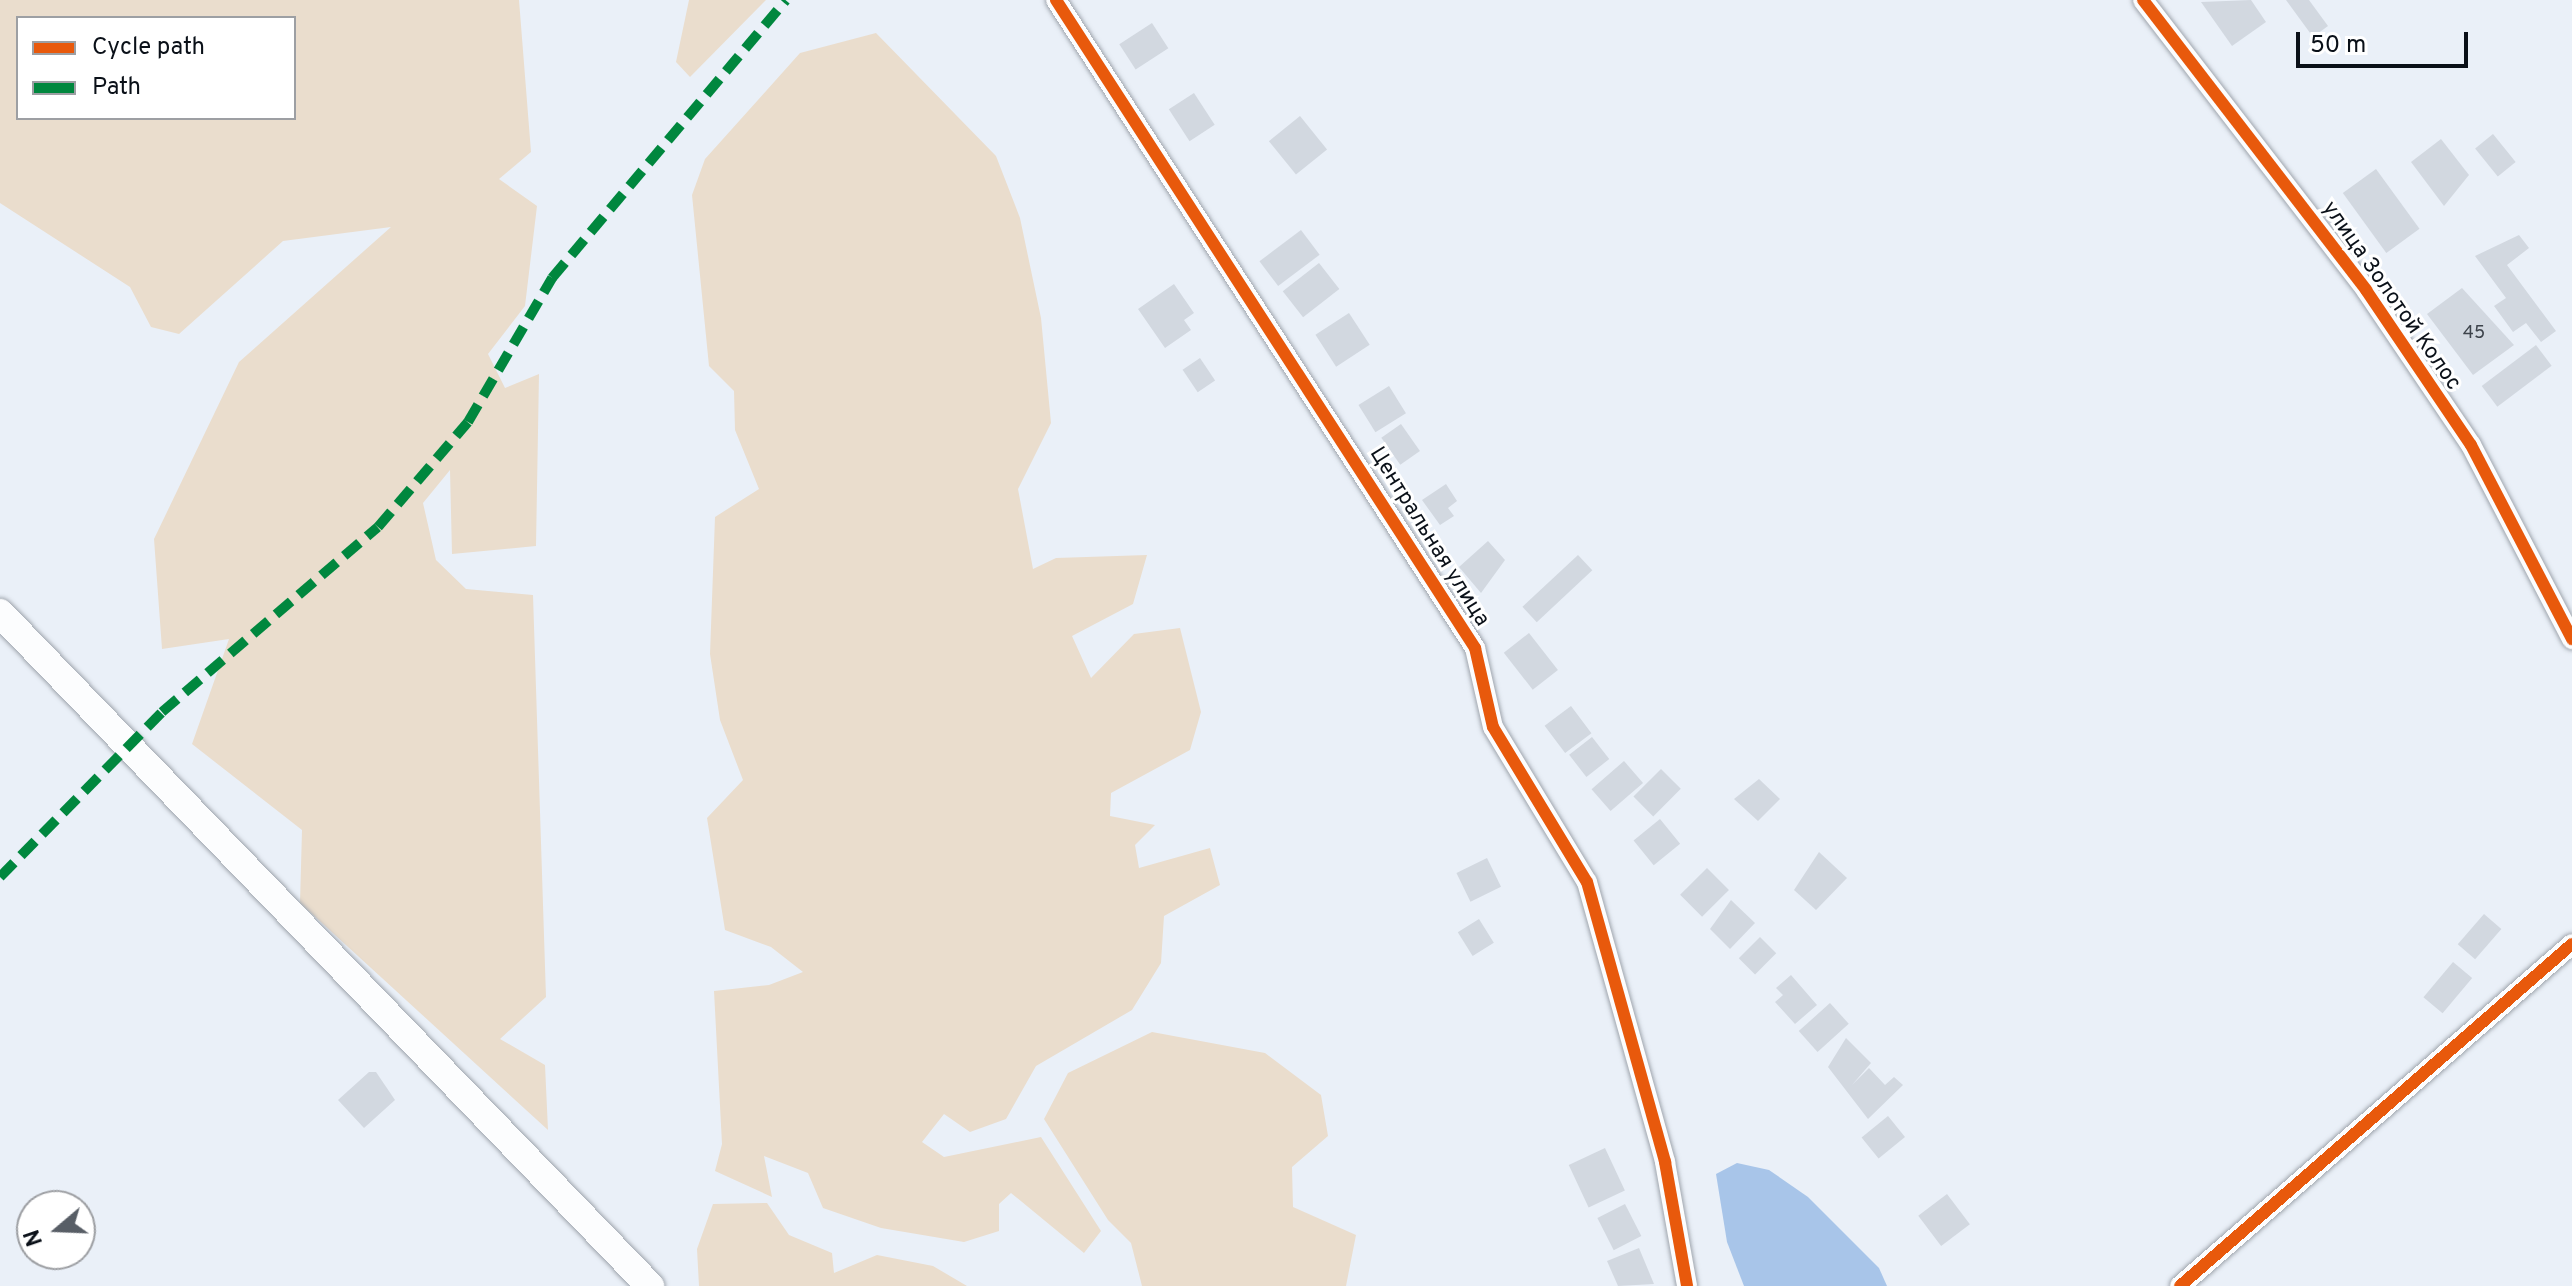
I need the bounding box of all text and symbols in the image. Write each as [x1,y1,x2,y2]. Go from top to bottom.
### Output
legend [16,16,296,120]
scale bar [2300,16,2472,66]
text: 50 m [2310,31,2366,61]
text: Cycle path [92,33,205,63]
text: Path [92,73,141,103]
street label: улица Золотой Колос [2316,196,2466,396]
house number: 45 [2463,323,2485,345]
street label: Центральная улица [1363,443,1495,631]
north arrow [16,1190,96,1270]
text: N [19,1225,50,1249]

